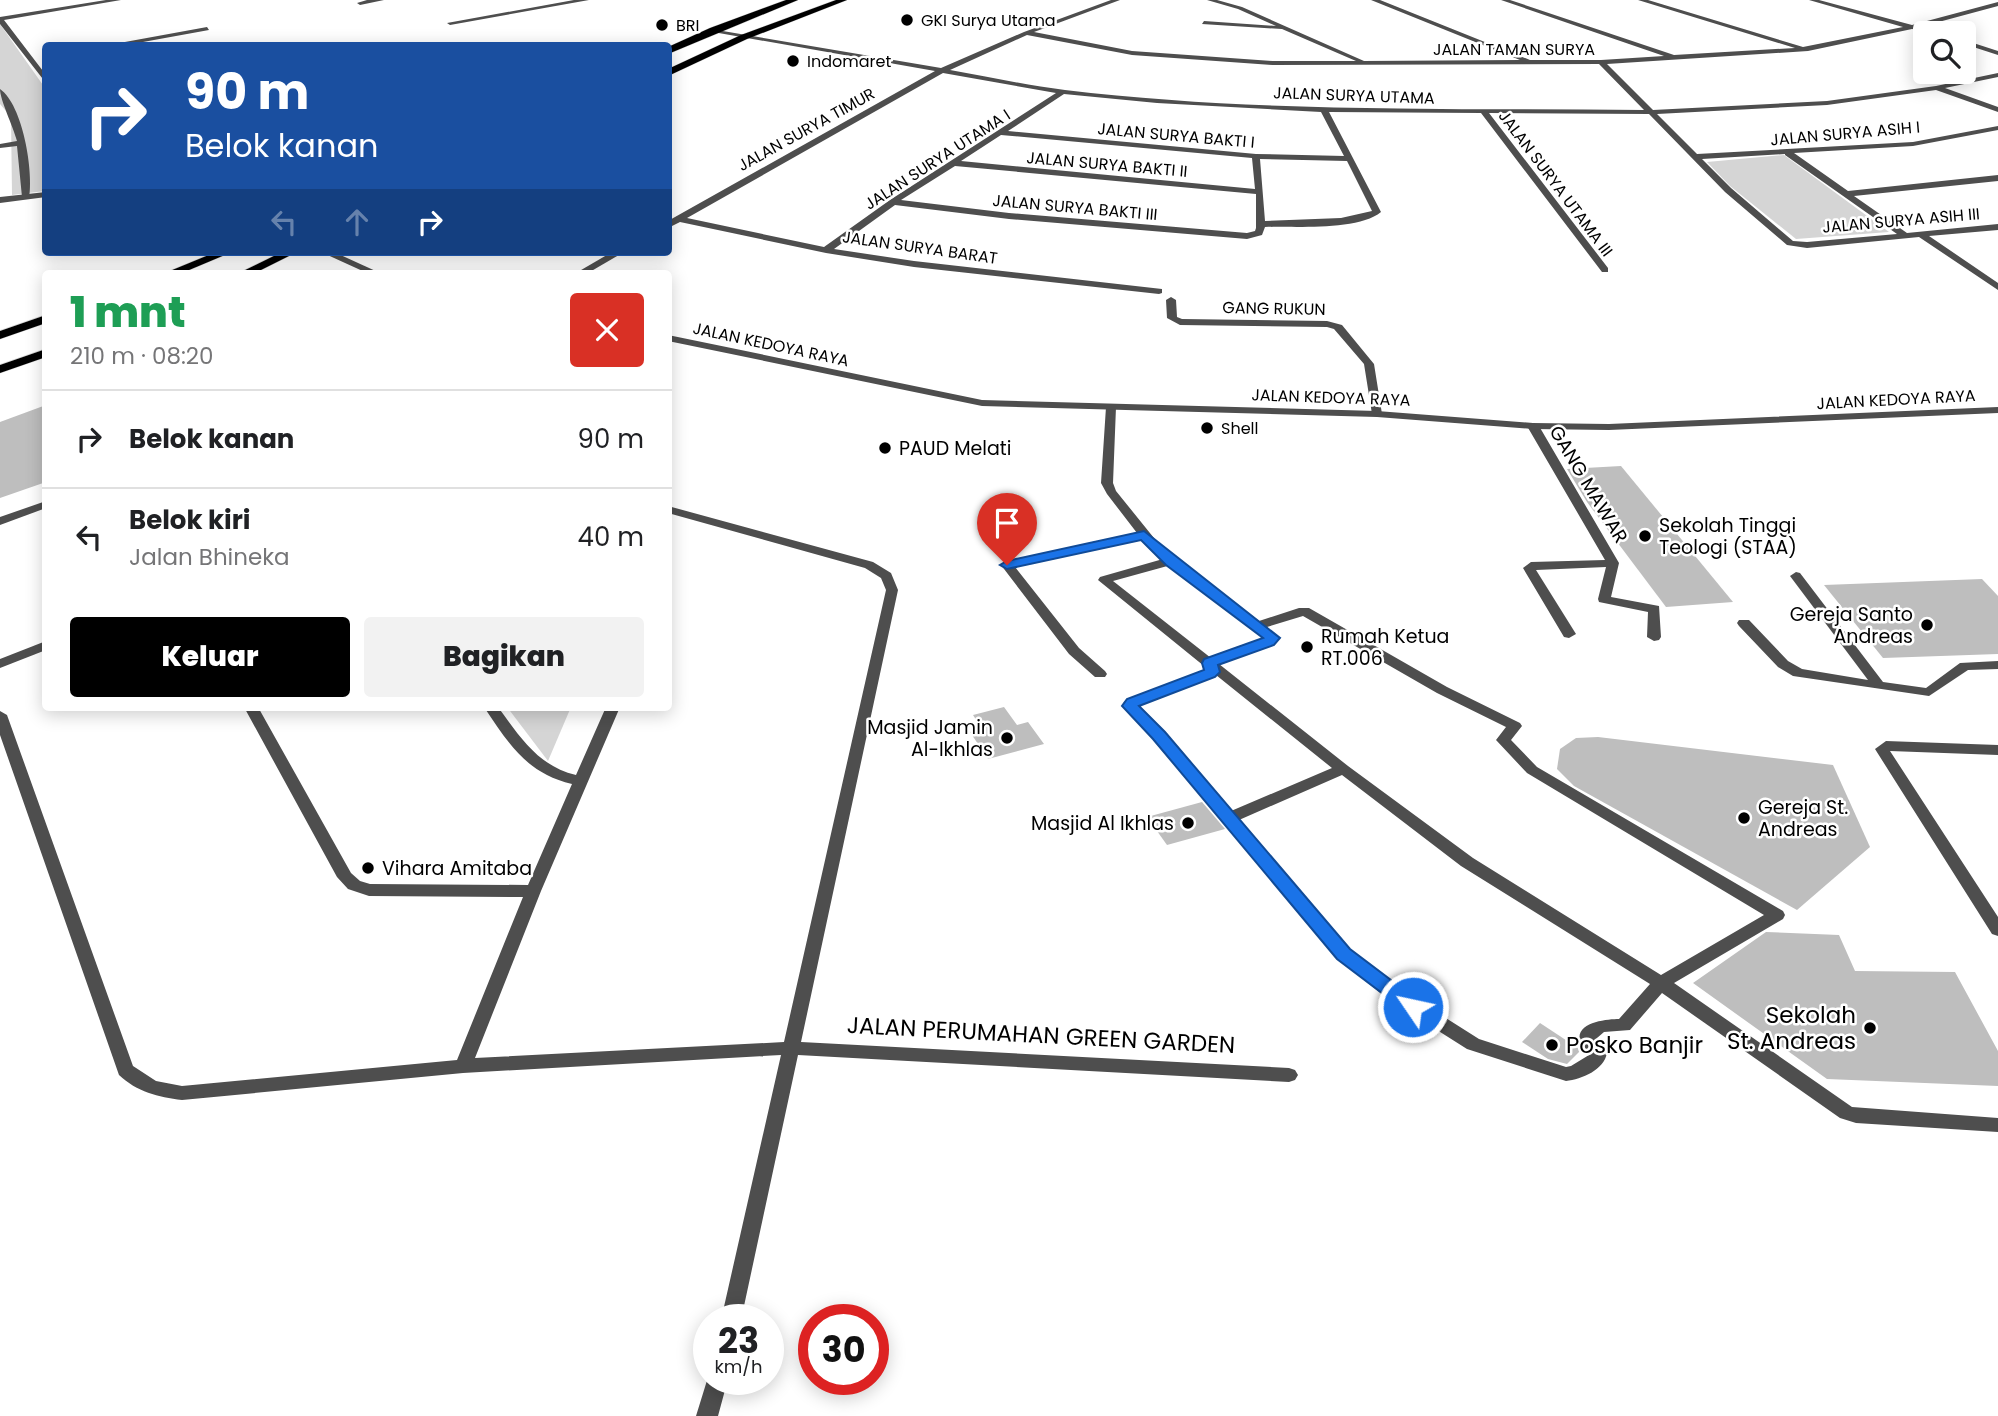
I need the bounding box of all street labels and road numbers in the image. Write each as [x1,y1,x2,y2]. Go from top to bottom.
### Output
street label: JALAN TAMAN SURYA [1433,38,1595,61]
street label: JALAN SURYA UTAMA [1273,81,1435,110]
street label: JALAN SURYA TIMUR [733,82,879,177]
street label: JALAN SURYA UTAMA I [860,104,1015,215]
street label: JALAN SURYA UTAMA III [1493,105,1618,261]
street label: JALAN SURYA ASIH I [1769,115,1921,151]
street label: JALAN SURYA BAKTI I [1096,117,1256,154]
street label: JALAN SURYA BAKTI II [1025,146,1189,183]
street label: JALAN SURYA BAKTI III [991,189,1158,226]
street label: JALAN SURYA ASIH III [1821,202,1981,239]
street label: JALAN SURYA BARAT [841,225,999,270]
street label: GANG RUKUN [1222,296,1326,321]
street label: JALAN KEDOYA RAYA [691,317,851,372]
street label: JALAN KEDOYA RAYA [1251,383,1411,412]
street label: JALAN KEDOYA RAYA [1816,384,1976,415]
street label: GANG MAWAR [1543,420,1634,548]
street label: JALAN PERUMAHAN GREEN GARDEN [846,1009,1236,1061]

